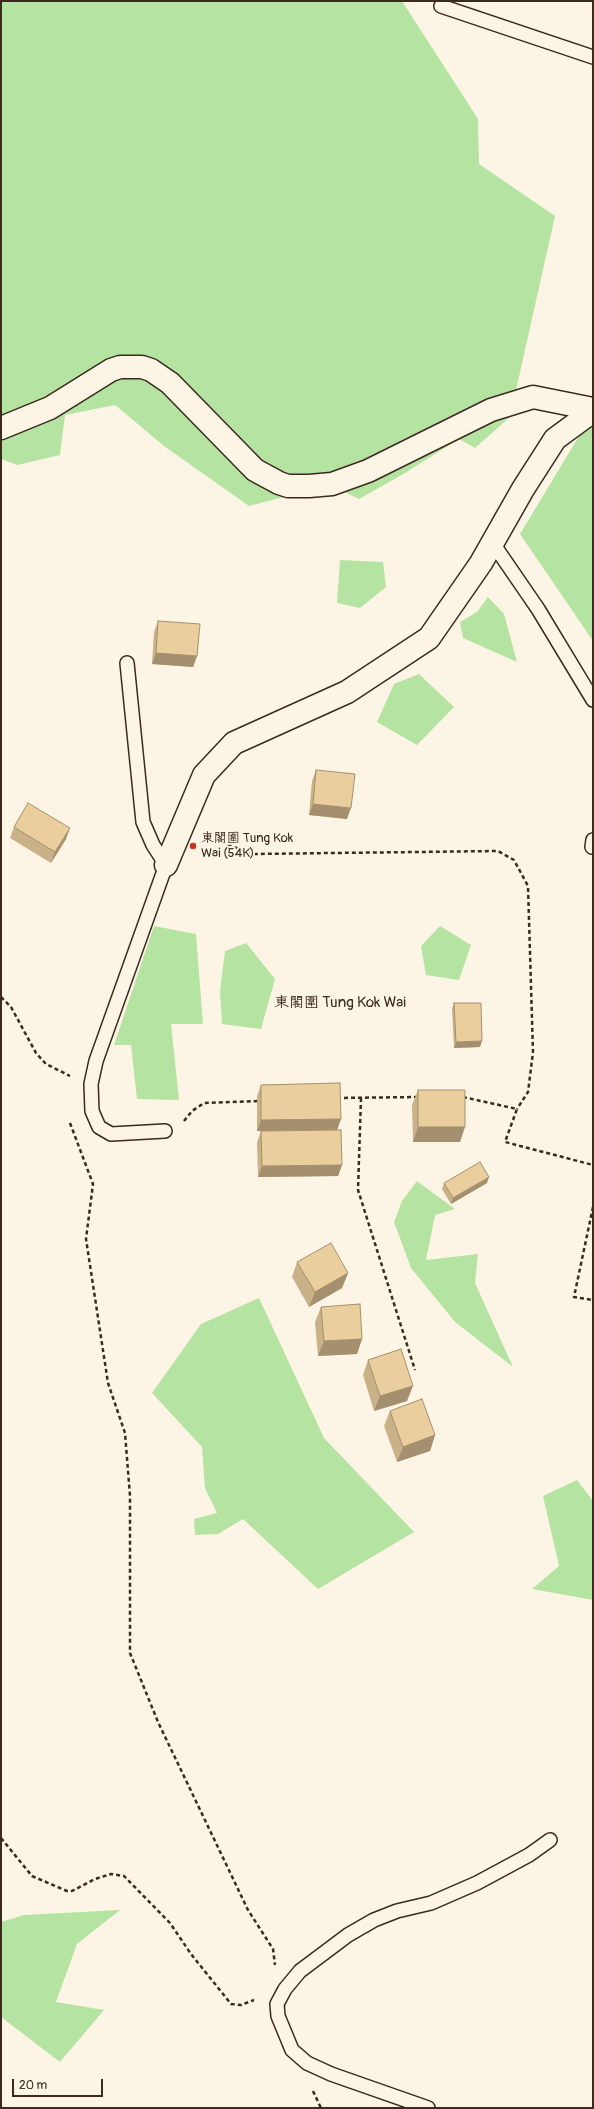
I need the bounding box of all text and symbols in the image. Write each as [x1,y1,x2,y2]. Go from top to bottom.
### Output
place label: 東閣圍 Tung Kok Wai (54K) [201,831,293,862]
marker: 東閣圍 Tung Kok Wai (54K) [188,841,198,851]
district label: 東閣圍 Tung Kok Wai [274,994,406,1012]
scale bar [14,2071,105,2097]
text: 20 m [19,2078,47,2093]

